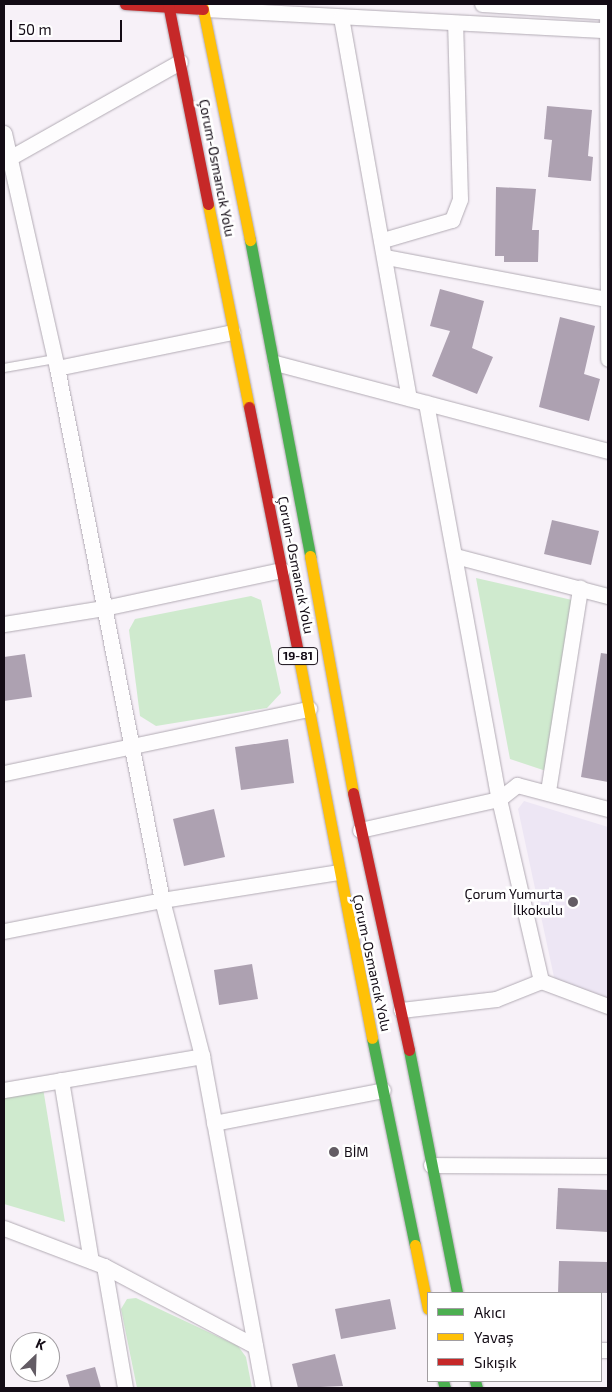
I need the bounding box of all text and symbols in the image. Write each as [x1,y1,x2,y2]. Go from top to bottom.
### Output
scale bar [12,10,125,42]
text: 50 m [18,20,52,38]
street label: Çorum-Osmancık Yolu [195,98,239,238]
street label: Çorum-Osmancık Yolu [274,495,318,635]
road number: 19-81 [278,646,318,666]
place label: Çorum Yumurta İlkokulu [464,886,563,919]
street label: Çorum-Osmancık Yolu [349,893,395,1033]
marker: Çorum Yumurta İlkokulu [567,896,579,908]
place label: BİM [344,1144,369,1160]
marker: BİM [328,1146,340,1158]
legend [427,1292,602,1382]
text: Akıcı [474,1303,506,1321]
text: Yavaş [474,1328,514,1346]
north arrow [10,1332,60,1382]
text: K [33,1334,48,1353]
text: Sıkışık [474,1353,517,1371]

